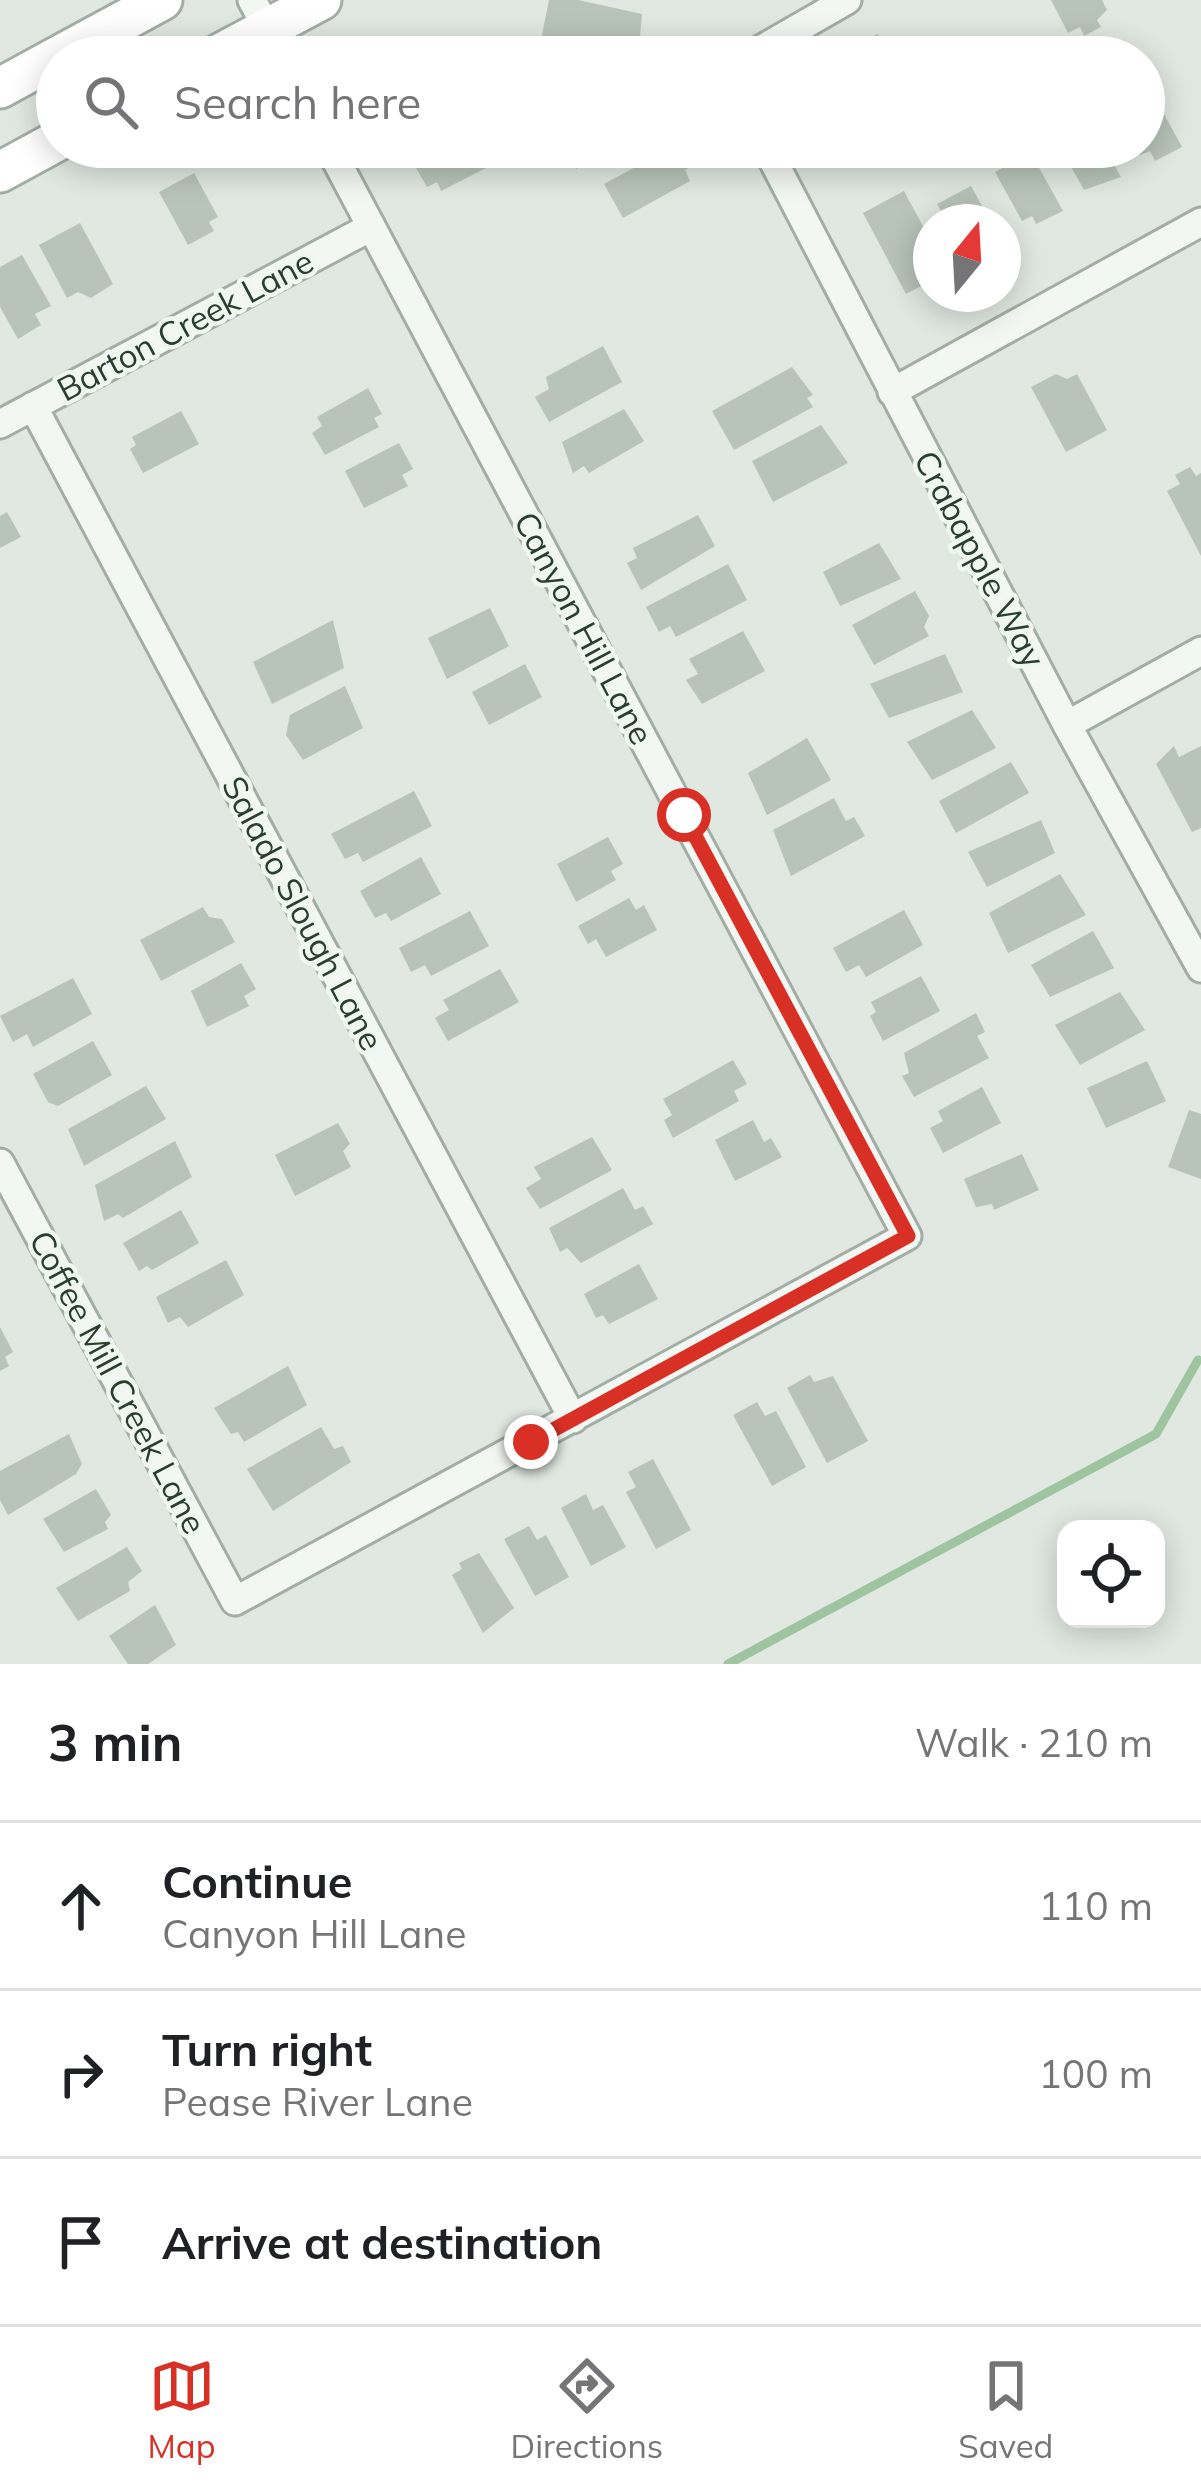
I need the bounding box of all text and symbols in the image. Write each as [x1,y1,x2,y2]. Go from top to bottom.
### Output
search box [36,36,1165,168]
icon: search [78,69,144,135]
text: Search here [174,74,421,130]
north arrow [913,204,1021,312]
street label: Barton Creek Lane [50,240,320,409]
street label: Crabapple Way [906,443,1055,675]
street label: Canyon Hill Lane [506,504,663,751]
street label: Salado Slough Lane [214,769,393,1057]
route start [657,788,711,842]
street label: Coffee Mill Creek Lane [21,1223,216,1540]
route end [504,1415,558,1469]
map controls [1057,1520,1165,1628]
button: locate [1057,1520,1165,1628]
text: 3 min [48,1710,183,1774]
text: Walk · 210 m [915,1718,1153,1767]
text: Continue [162,1853,352,1909]
icon: ahead [48,1873,114,1939]
text: 110 m [1038,1881,1153,1930]
text: Canyon Hill Lane [162,1909,466,1958]
text: Turn right [162,2021,372,2077]
icon: right [48,2041,114,2107]
text: 100 m [1038,2049,1153,2098]
text: Pease River Lane [162,2077,473,2126]
icon: arrive [48,2209,114,2275]
text: Arrive at destination [162,2214,602,2270]
tab: Map [148,2353,215,2466]
tab: Directions [511,2353,663,2466]
tab: Saved [958,2353,1053,2466]

